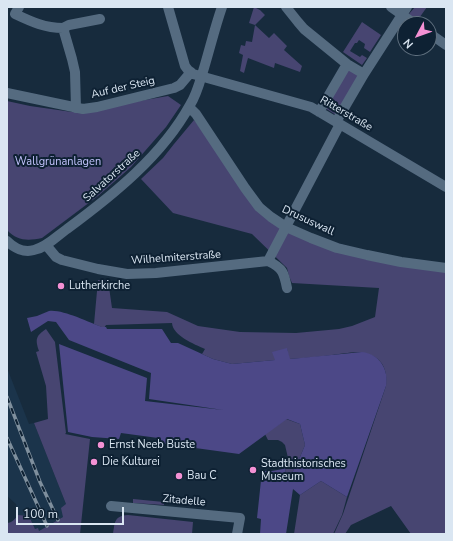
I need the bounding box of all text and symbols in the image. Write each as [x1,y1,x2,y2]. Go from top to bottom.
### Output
north arrow [397,16,437,56]
text: N [400,36,417,52]
street label: Auf der Steig [90,74,156,102]
street label: Ritterstraße [317,94,375,134]
street label: Salvatorstraße [81,147,143,205]
park label: Wallgrünanlagen [15,155,101,169]
street label: Drususwall [280,203,336,239]
street label: Wilhelmiterstraße [131,248,221,268]
place label: Lutherkirche [69,279,130,293]
marker: Lutherkirche [56,281,66,291]
place label: Ernst Neeb Büste [109,438,195,452]
marker: Ernst Neeb Büste [96,440,106,450]
place label: Die Kulturei [102,455,160,469]
marker: Die Kulturei [89,457,99,467]
place label: Stadthistorisches Museum [261,457,346,483]
marker: Stadthistorisches Museum [248,465,258,475]
place label: Bau C [187,469,217,483]
marker: Bau C [174,471,184,481]
street label: Zitadelle [162,493,206,509]
scale bar [18,499,126,525]
text: 100 m [23,506,58,522]

